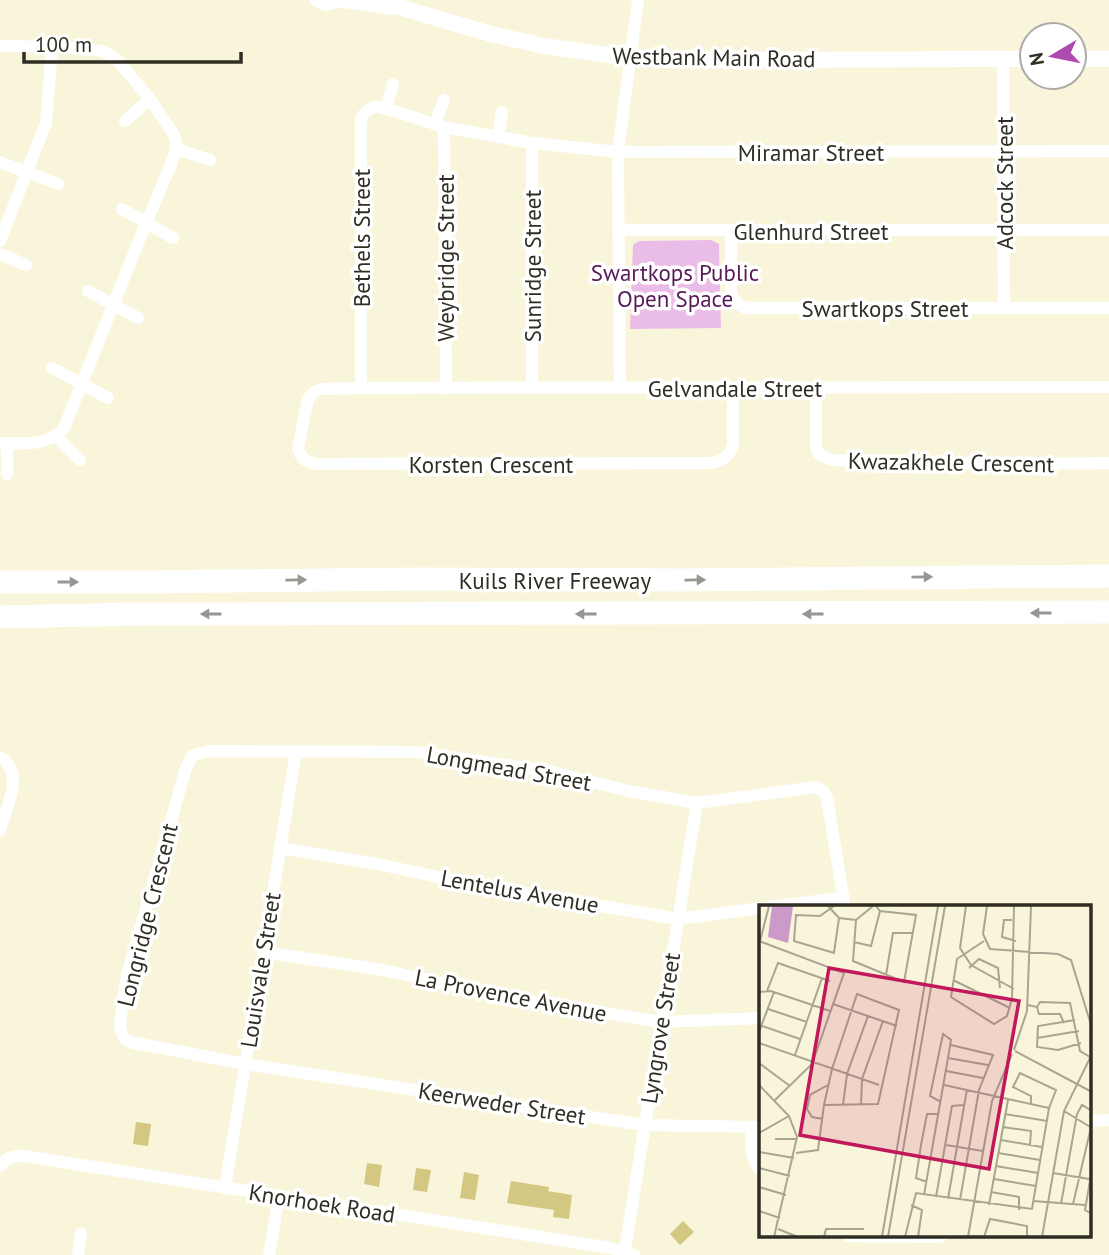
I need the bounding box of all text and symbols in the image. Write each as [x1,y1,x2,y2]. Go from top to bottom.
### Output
scale bar [24,21,242,65]
north arrow [1018,21,1088,91]
text: 100 m [35,31,92,58]
street label: Westbank Main Road [612,41,816,73]
text: N [1023,51,1049,67]
street label: Adcock Street [990,116,1019,250]
street label: Miramar Street [738,138,884,167]
street label: Bethels Street [347,169,376,307]
street label: Weybridge Street [431,174,460,342]
street label: Sunridge Street [518,190,547,342]
street label: Glenhurd Street [733,217,889,246]
park label: Swartkops Public Open Space [591,258,759,313]
street label: Swartkops Street [802,294,969,323]
street label: Gelvandale Street [648,374,823,403]
street label: Kwazakhele Crescent [848,446,1055,478]
street label: Korsten Crescent [409,450,573,479]
street label: Kuils River Freeway [459,566,651,595]
one-way arrow [911,571,933,583]
one-way arrow [684,574,706,586]
one-way arrow [285,575,307,586]
one-way arrow [57,576,79,588]
one-way arrow [1030,607,1052,619]
one-way arrow [200,608,222,620]
one-way arrow [575,608,597,620]
one-way arrow [802,608,824,619]
street label: Longmead Street [424,739,594,797]
street label: Longridge Crescent [110,820,184,1010]
street label: Lentelus Avenue [439,863,601,919]
street label: Louisvale Street [233,890,287,1050]
inset map [759,905,1092,1238]
street label: Lyngrove Street [634,950,686,1106]
street label: La Provence Avenue [413,962,609,1028]
street label: Keerweder Street [416,1075,588,1131]
street label: Knorhoek Road [247,1177,397,1229]

